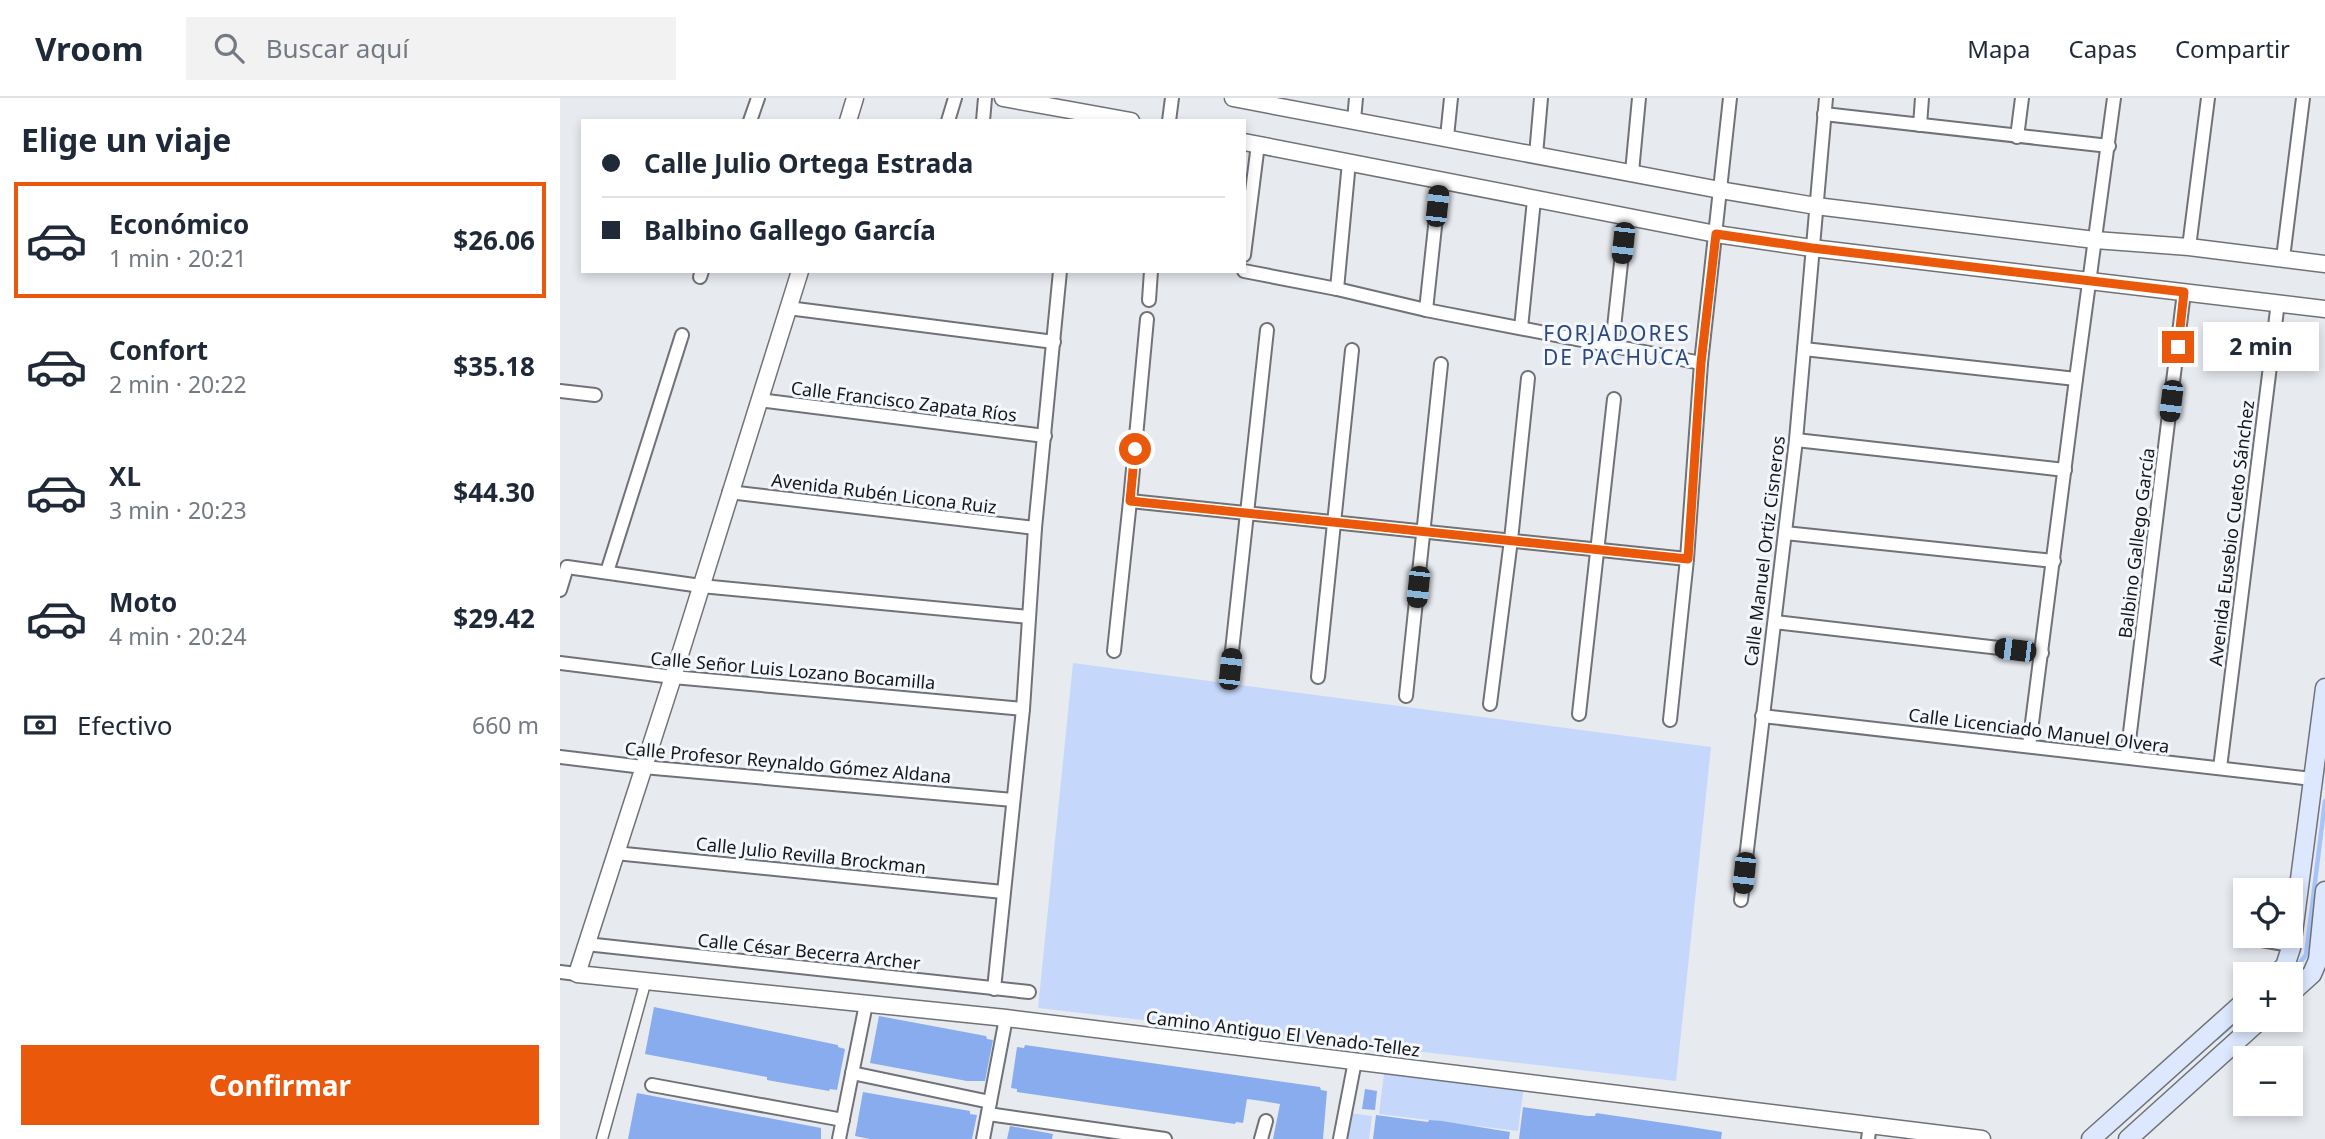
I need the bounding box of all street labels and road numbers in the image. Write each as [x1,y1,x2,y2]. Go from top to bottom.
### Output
street label: Calle Francisco Zapata Ríos [790,375,1018,427]
street label: Avenida Eusebio Cueto Sánchez [2203,399,2259,667]
street label: Calle Manuel Ortiz Cisneros [1738,434,1790,668]
street label: Balbino Gallego García [2112,446,2160,640]
street label: Avenida Rubén Licona Ruiz [770,467,998,519]
street label: Calle Señor Luis Lozano Bocamilla [650,646,936,694]
street label: Calle Licenciado Manuel Olvera [1907,702,2171,758]
street label: Calle Profesor Reynaldo Gómez Aldana [624,736,952,788]
street label: Calle Julio Revilla Brockman [695,831,927,879]
street label: Calle César Becerra Archer [696,927,922,975]
street label: Camino Antiguo El Venado-Tellez [1145,1004,1421,1062]

